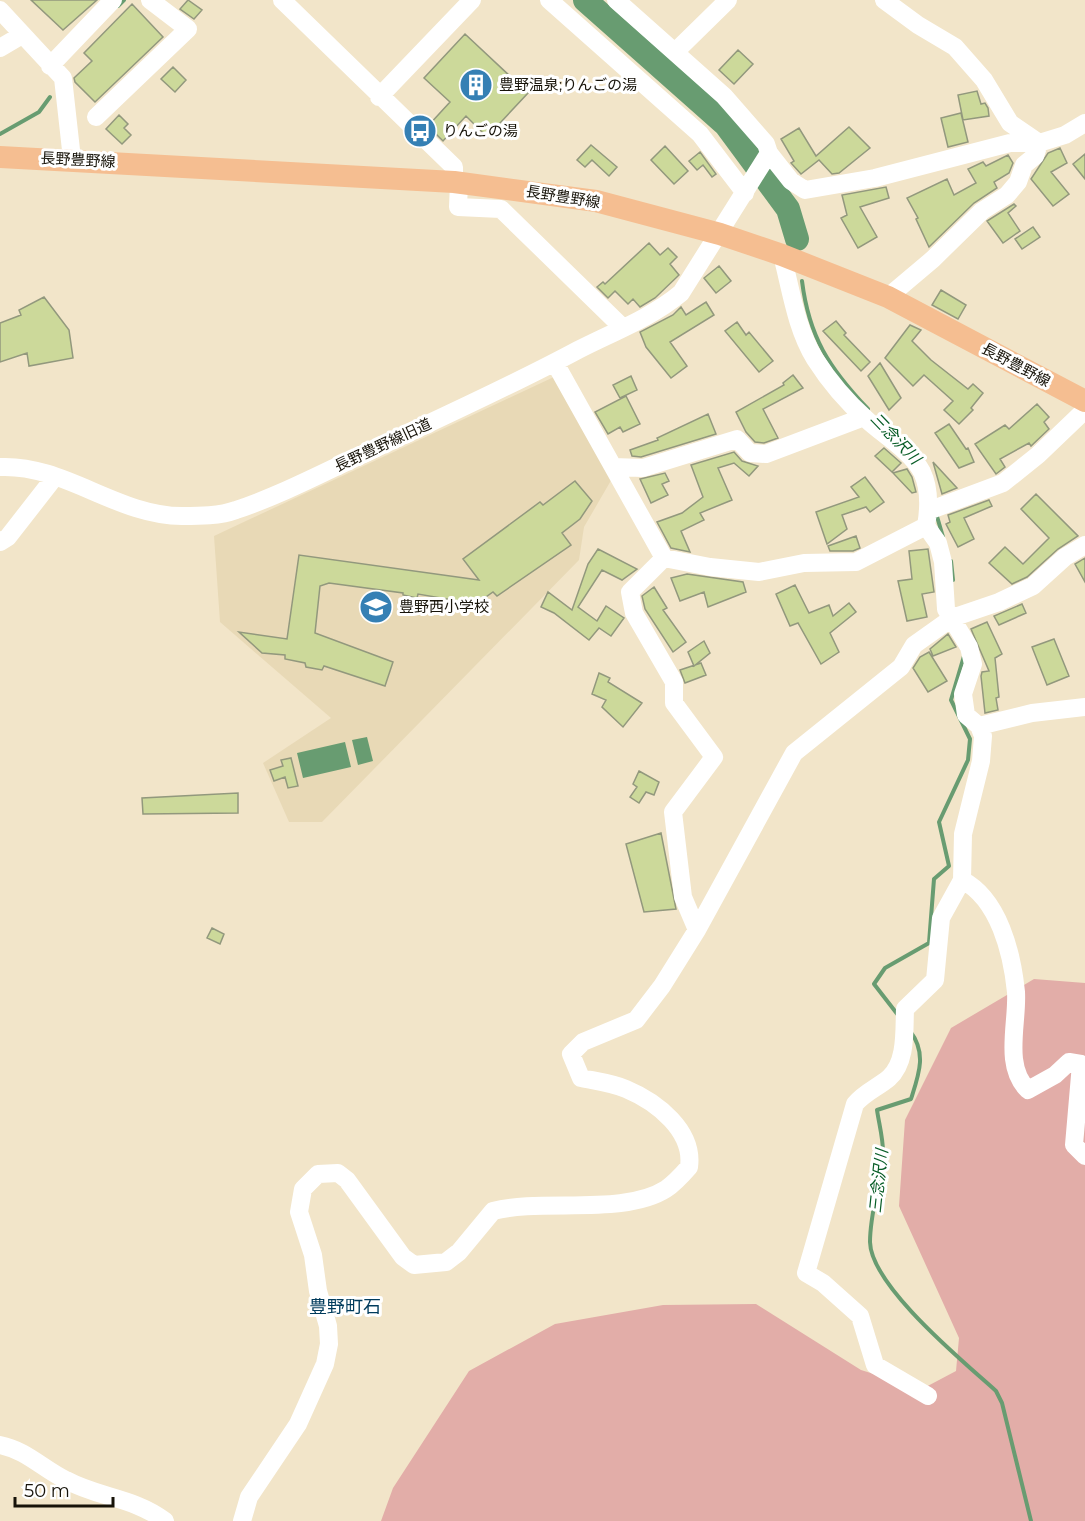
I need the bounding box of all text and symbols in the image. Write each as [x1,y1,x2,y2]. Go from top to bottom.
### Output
building icon: 豊野温泉;りんごの湯 [458,67,494,103]
place label: 豊野温泉;りんごの湯 [499,75,637,94]
bus stop icon: りんごの湯 [402,113,438,149]
place label: りんごの湯 [443,121,518,140]
street label: 長野豊野線 [40,148,116,171]
street label: 長野豊野線 [525,181,602,212]
street label: 長野豊野線 [979,339,1054,391]
water label: 三念沢川 [867,409,926,469]
street label: 長野豊野線旧道 [331,414,434,475]
school or university icon: 豊野西小学校 [358,589,394,625]
place label: 豊野西小学校 [399,597,489,616]
water label: 三念沢川 [866,1146,891,1214]
district label: 豊野町石 [309,1296,381,1318]
scale bar [15,1470,112,1508]
text: 50 m [24,1480,70,1502]

